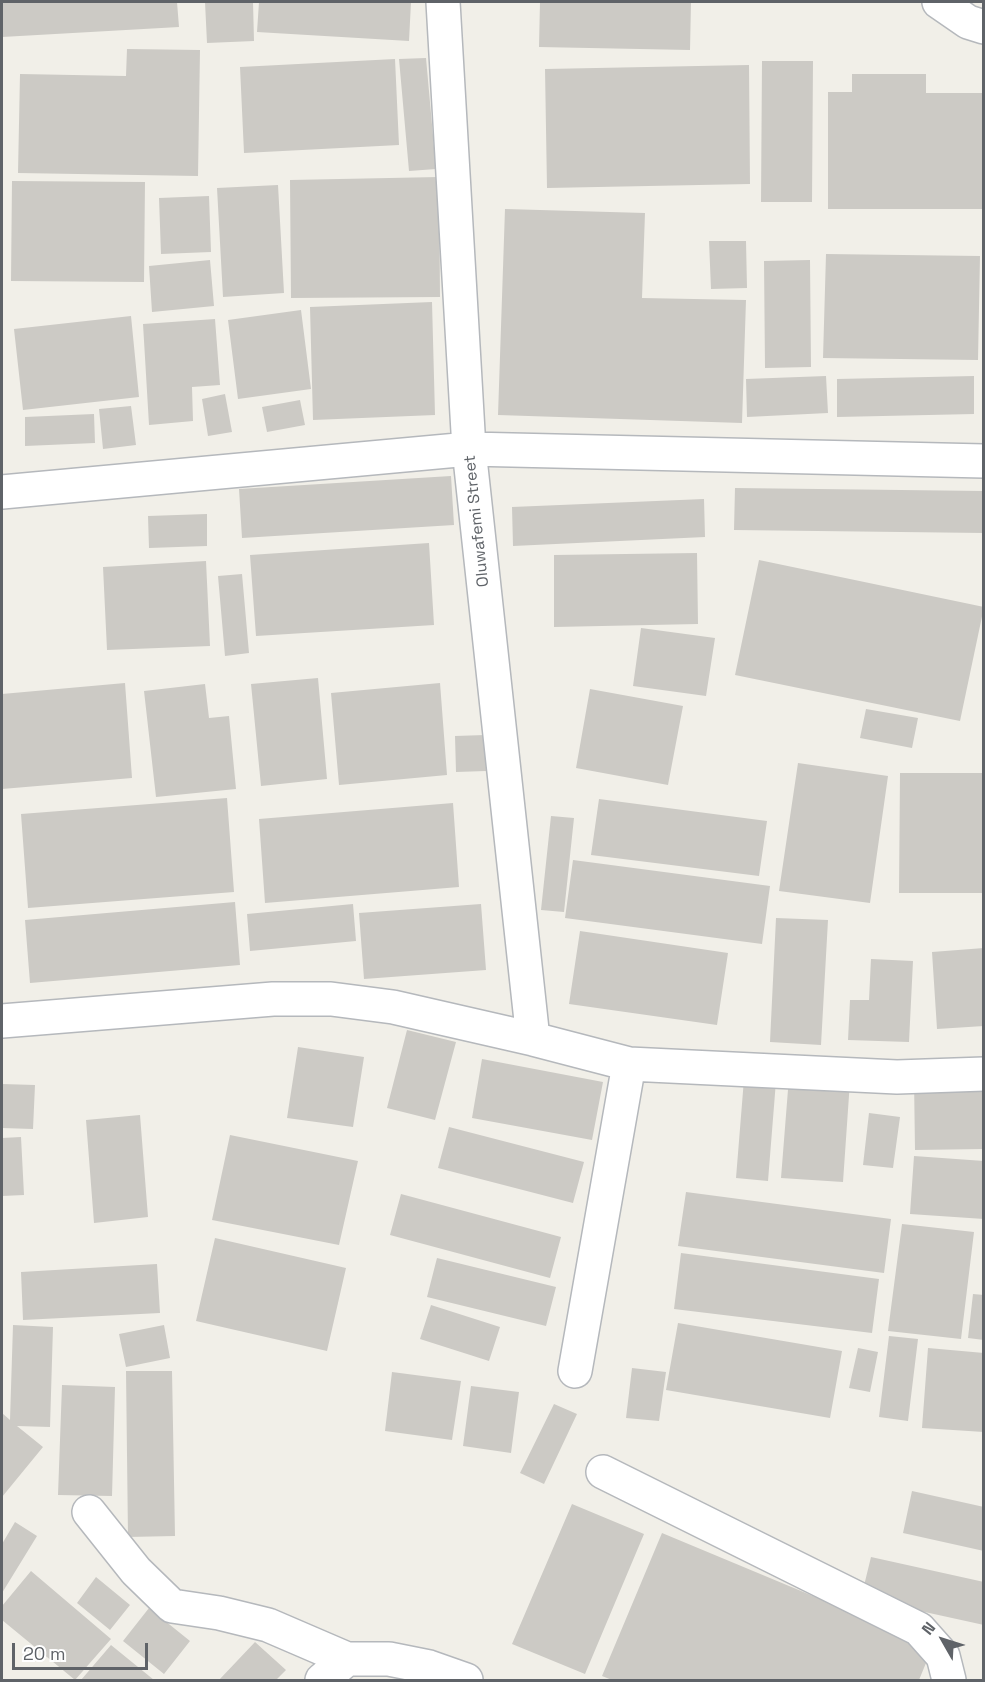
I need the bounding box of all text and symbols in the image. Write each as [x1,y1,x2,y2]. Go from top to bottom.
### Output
street label: Oluwafemi Street [461,454,493,588]
north arrow [913,1610,973,1670]
text: N [917,1618,940,1639]
scale bar [15,1631,152,1669]
text: 20 m [23,1642,66,1665]

